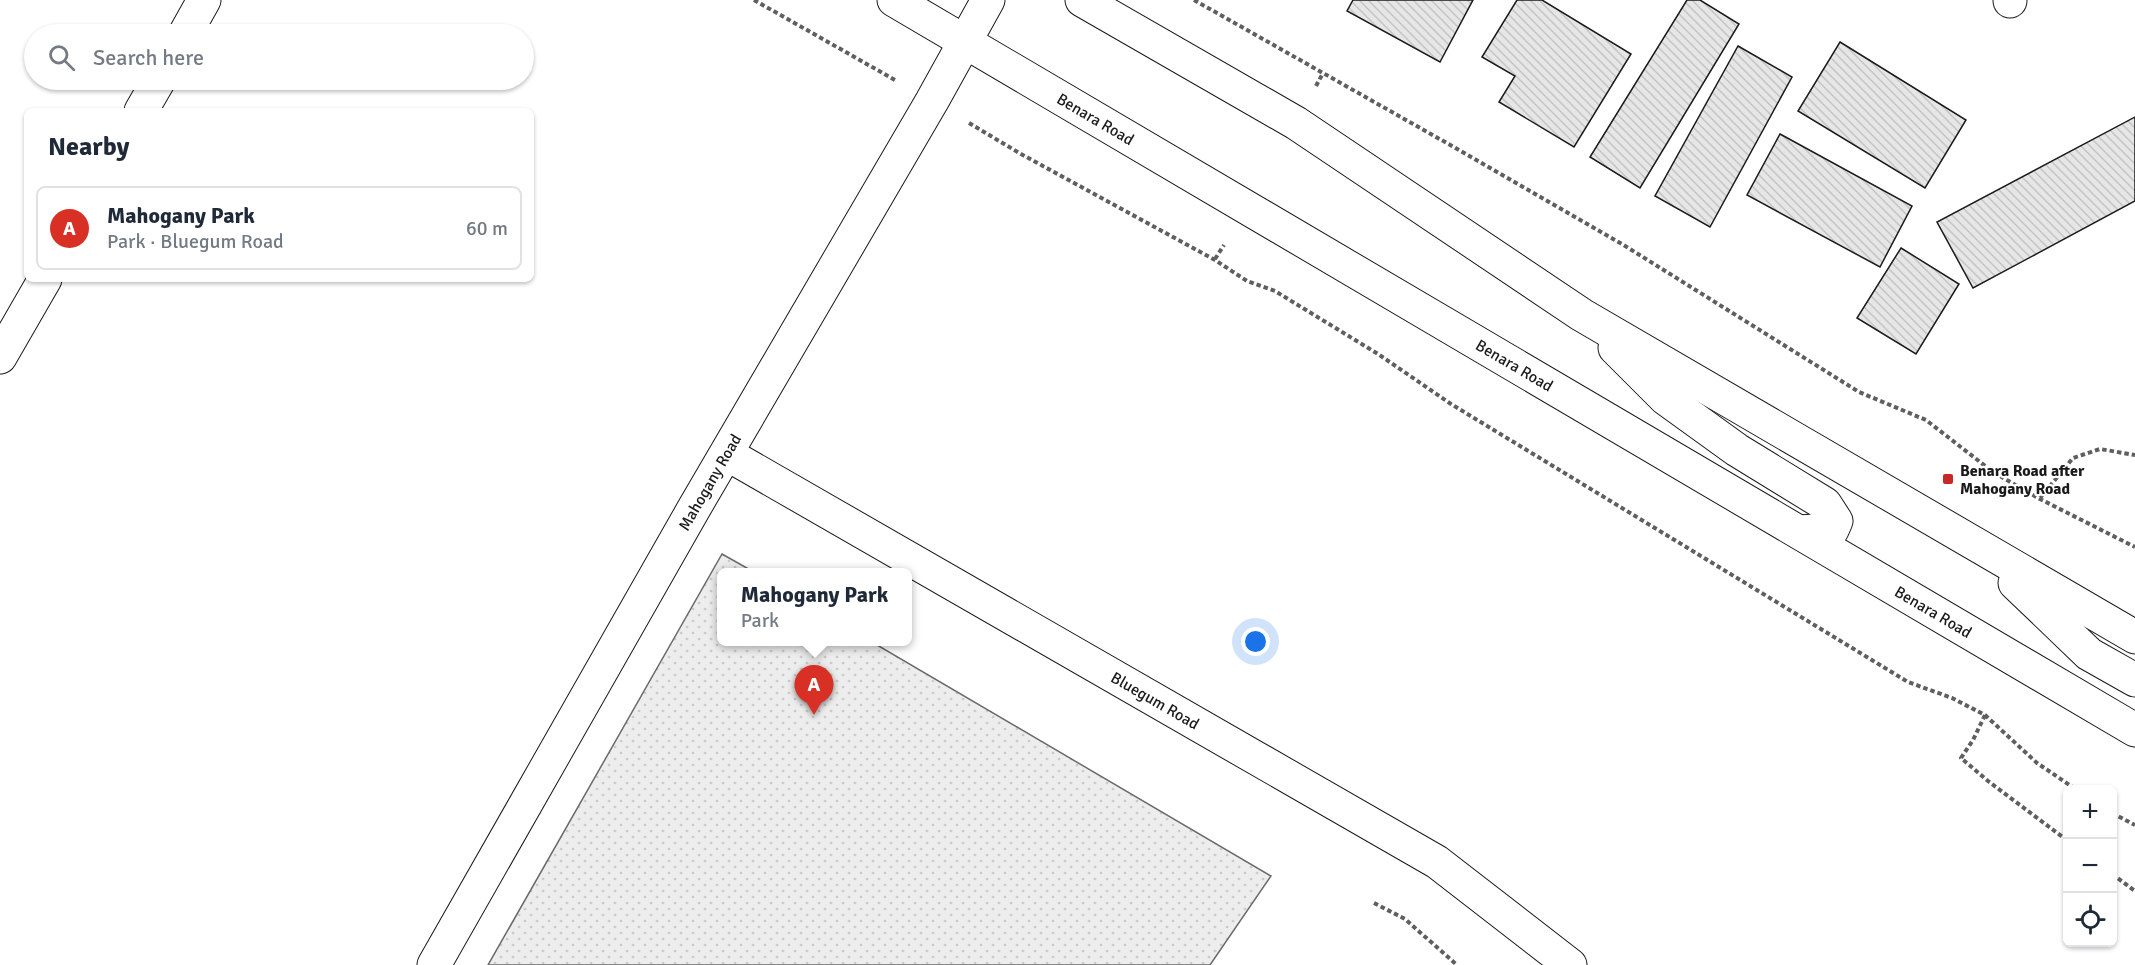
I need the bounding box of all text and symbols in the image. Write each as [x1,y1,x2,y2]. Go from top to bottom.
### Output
search box [24,24,534,90]
icon: search [45,41,78,74]
text: Search here [93,44,204,71]
street label: Benara Road [1053,89,1137,150]
text: Nearby [48,131,129,163]
text: Mahogany Park [107,202,255,229]
text: A [63,216,76,241]
text: 60 m [466,216,508,241]
text: Park · Bluegum Road [107,229,284,254]
street label: Benara Road [1472,335,1556,396]
street label: Mahogany Road [674,431,746,534]
place label: Benara Road after Mahogany Road [1960,461,2085,499]
marker: Benara Road after Mahogany Road [1941,472,1955,486]
popup [717,568,912,646]
text: Mahogany Park [741,581,888,608]
street label: Benara Road [1891,582,1975,643]
text: Park [741,608,779,633]
your location [1241,627,1270,656]
pin: A [794,666,834,715]
street label: Bluegum Road [1107,668,1203,734]
map controls [2063,785,2117,947]
button: + [2063,785,2117,839]
button: − [2063,839,2117,893]
button: locate [2063,893,2117,947]

